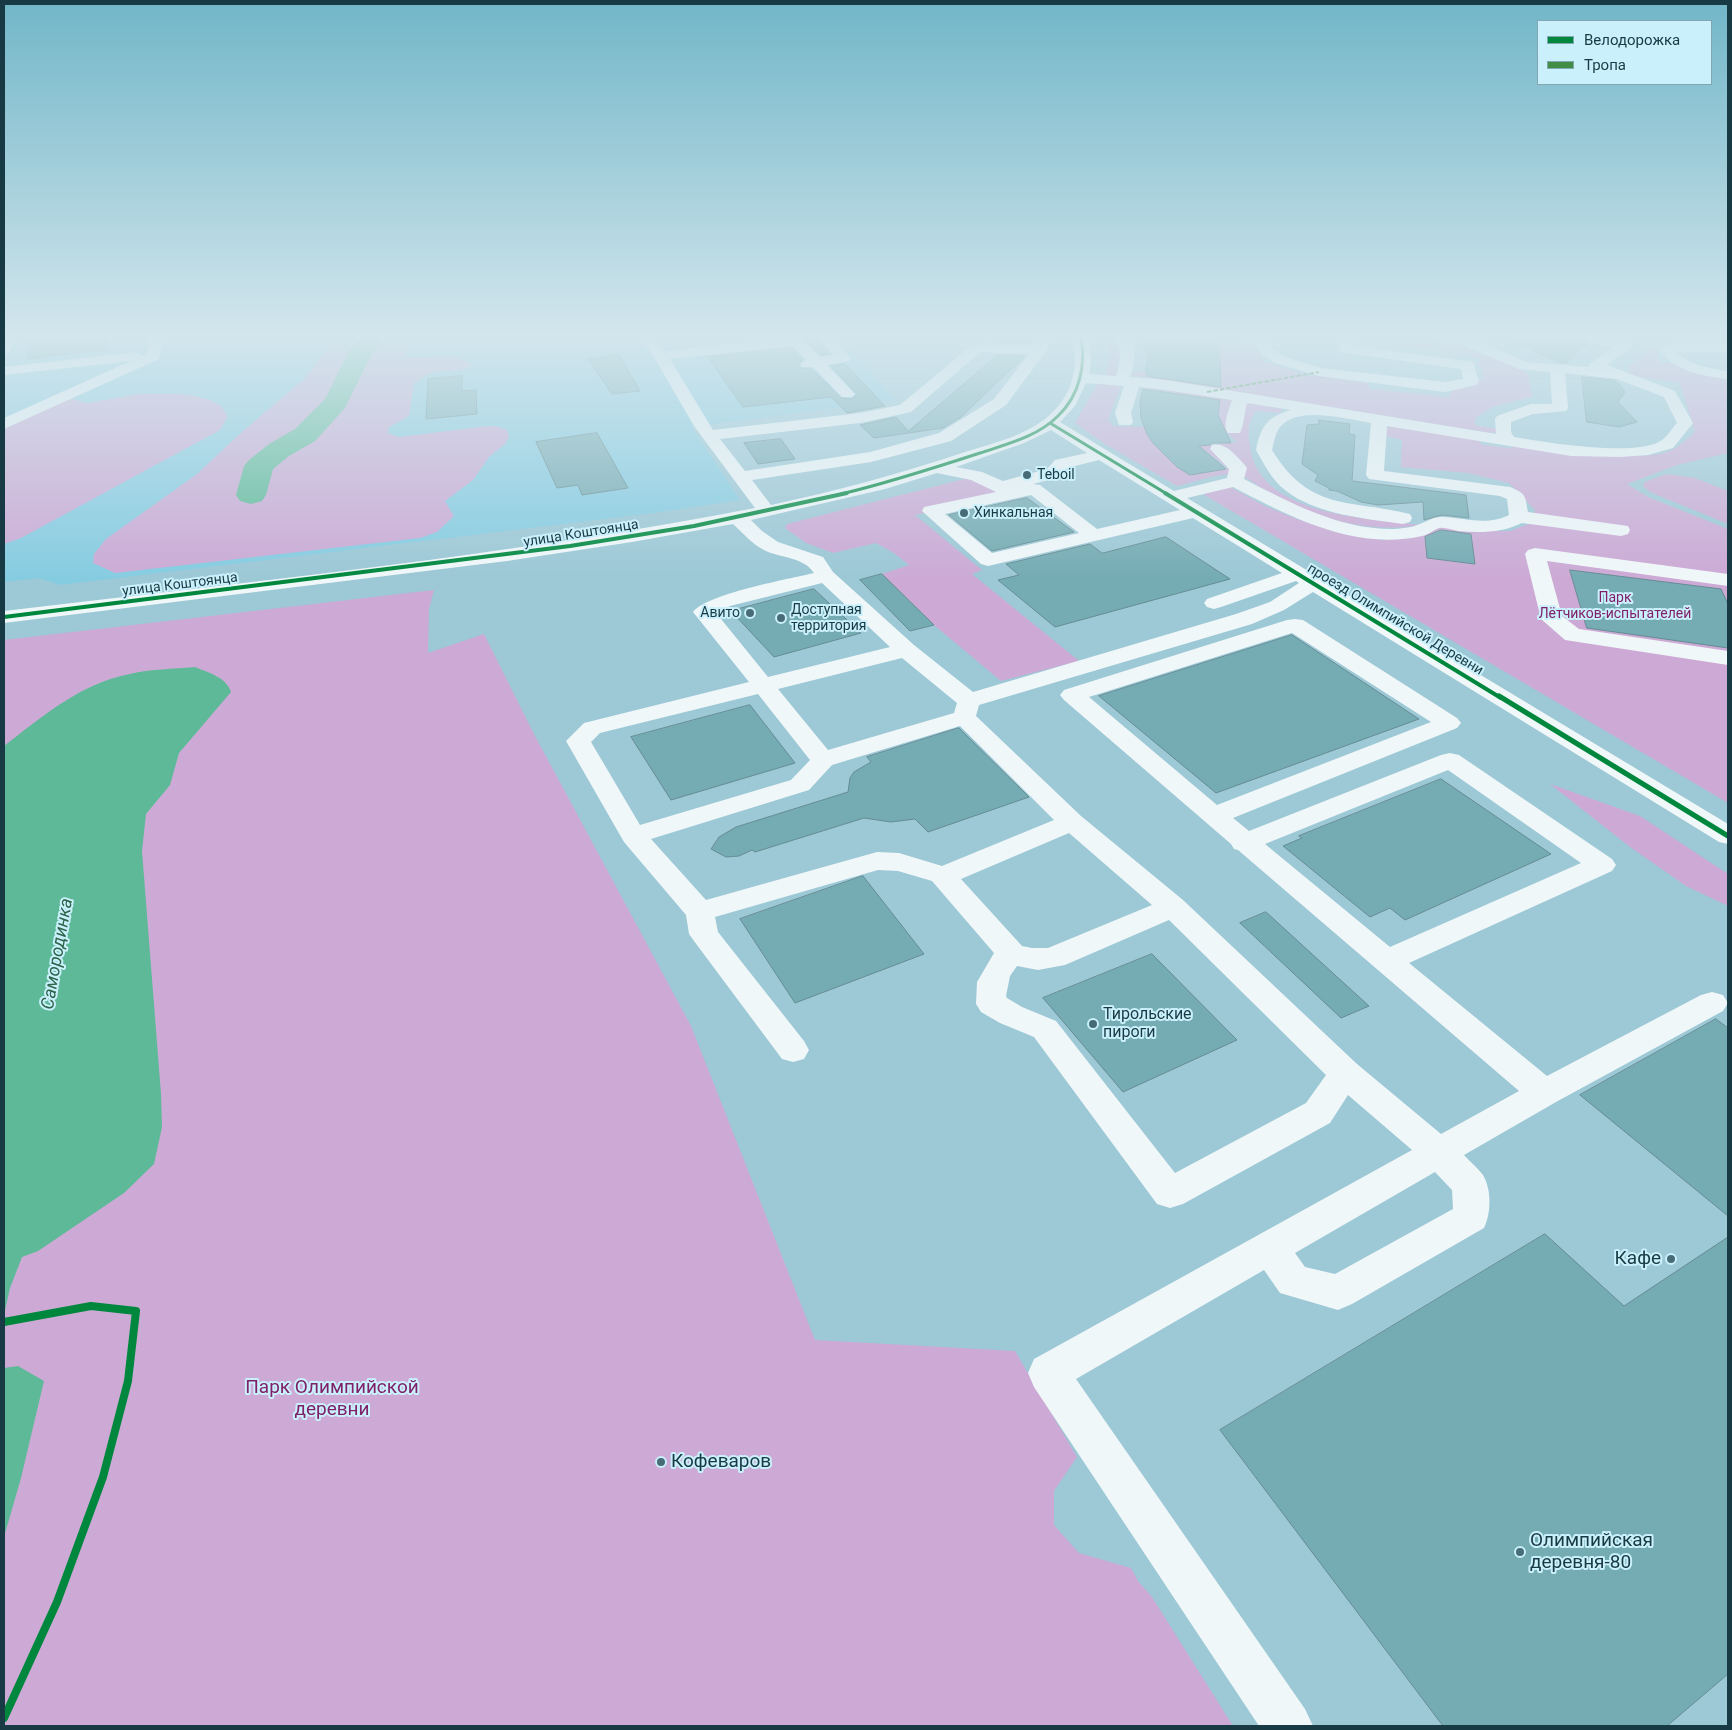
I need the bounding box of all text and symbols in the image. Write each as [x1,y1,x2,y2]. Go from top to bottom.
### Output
legend [1537,20,1712,85]
text: Велодорожка [1584,31,1680,49]
text: Тропа [1584,56,1626,74]
place label: Teboil [1037,467,1075,483]
marker: Teboil [1021,469,1033,481]
place label: Хинкальная [974,505,1053,521]
marker: Хинкальная [958,507,970,519]
street label: улица Коштоянца [522,517,640,551]
street label: проезд Олимпийской Деревни [1304,561,1486,679]
street label: улица Коштоянца [121,570,239,600]
park label: Парк Лётчиков-испытателей [1539,590,1691,622]
place label: Доступная территория [791,602,866,634]
place label: Авито [700,605,740,621]
marker: Авито [744,607,756,619]
marker: Доступная территория [775,612,787,624]
water label: Самородинка [38,897,78,1011]
place label: Тирольские пироги [1103,1005,1192,1043]
marker: Тирольские пироги [1087,1018,1099,1030]
place label: Кафе [1615,1248,1661,1270]
marker: Кафе [1665,1253,1677,1265]
park label: Парк Олимпийской деревни [245,1377,419,1421]
place label: Кофеваров [671,1451,771,1473]
marker: Кофеваров [655,1456,667,1468]
place label: Олимпийская деревня-80 [1530,1530,1653,1574]
marker: Олимпийская деревня-80 [1514,1546,1526,1558]

